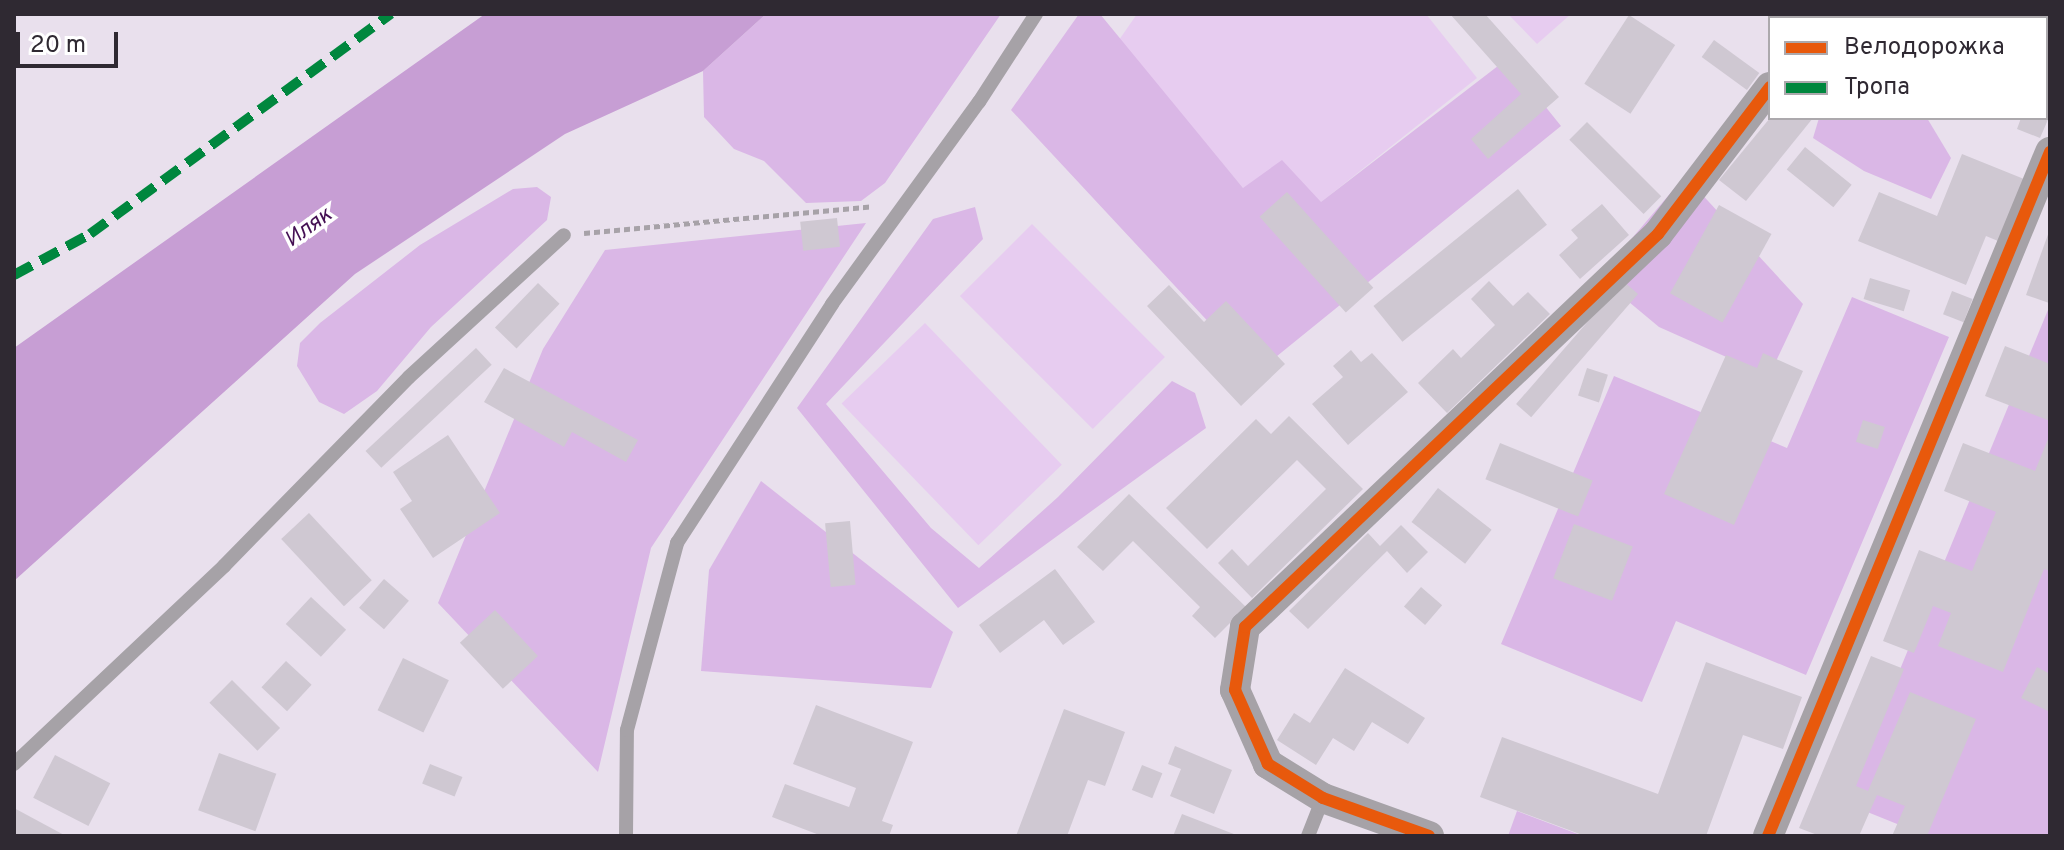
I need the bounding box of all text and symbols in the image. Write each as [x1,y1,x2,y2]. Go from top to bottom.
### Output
scale bar [20,16,122,66]
legend [1768,16,2048,120]
text: 20 m [30,31,86,61]
text: Велодорожка [1844,33,2005,63]
text: Тропа [1844,73,1910,103]
water label: Иляк [280,202,338,254]

